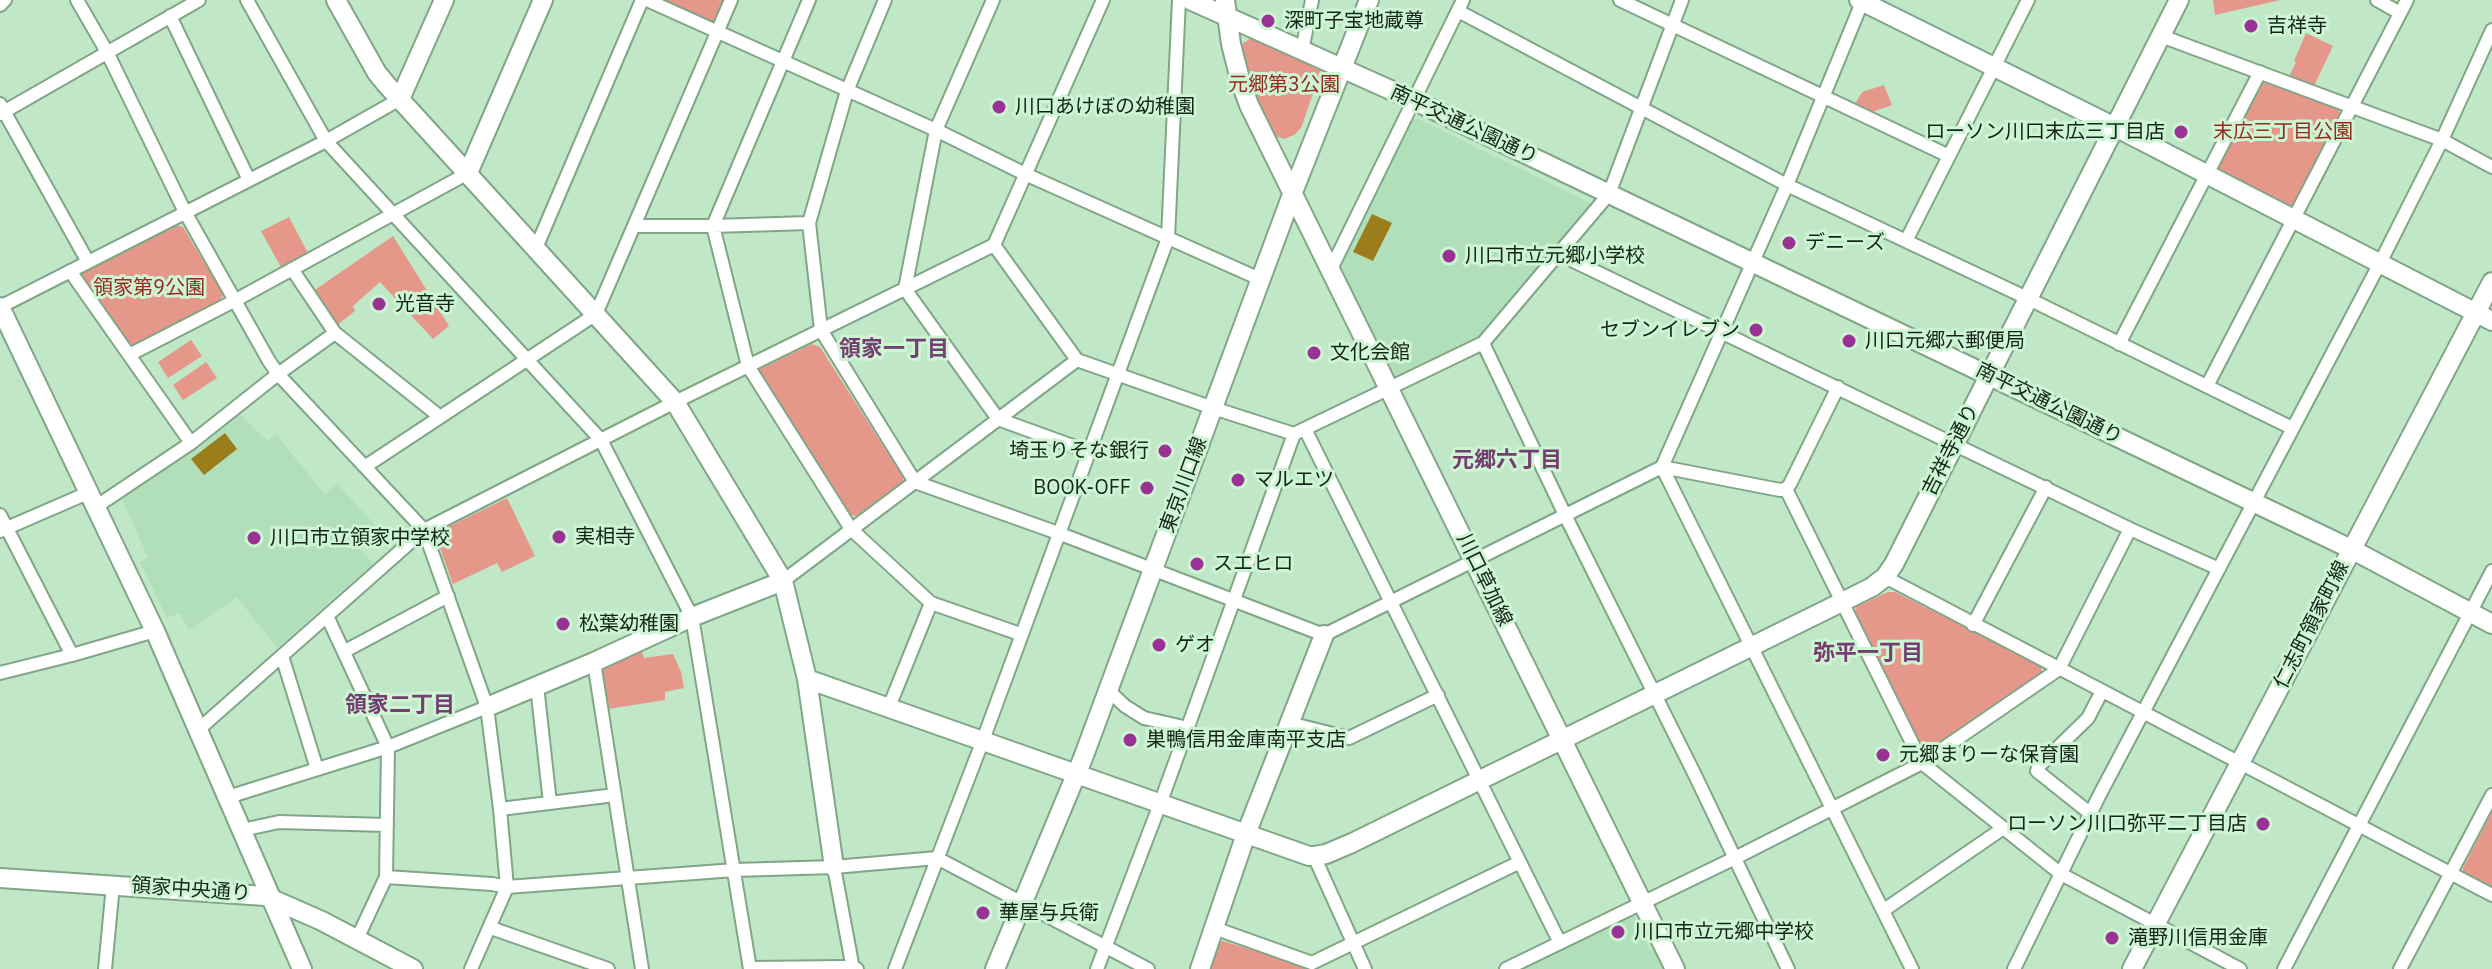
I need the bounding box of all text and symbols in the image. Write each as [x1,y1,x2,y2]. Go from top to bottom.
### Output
place label: 深町子宝地蔵尊 [1284,9,1424,33]
marker: 深町子宝地蔵尊 [1259,12,1277,30]
place label: 吉祥寺 [2267,14,2327,38]
marker: 吉祥寺 [2242,17,2260,35]
park label: 元郷第3公園 [1228,73,1340,97]
street label: 南平交通公園通り [1386,80,1542,170]
place label: 川口あけぼの幼稚園 [1015,95,1195,119]
marker: 川口あけぼの幼稚園 [990,98,1008,116]
place label: ローソン川口末広三丁目店 [1925,120,2165,144]
park label: 末広三丁目公園 [2213,120,2353,144]
marker: ローソン川口末広三丁目店 [2172,123,2190,141]
place label: デニーズ [1805,231,1885,255]
marker: デニーズ [1780,234,1798,252]
place label: 川口市立元郷小学校 [1465,244,1645,268]
marker: 川口市立元郷小学校 [1440,247,1458,265]
park label: 領家第9公園 [93,276,205,300]
place label: 光音寺 [395,292,455,316]
marker: 光音寺 [370,295,388,313]
place label: セブンイレブン [1600,318,1740,342]
marker: セブンイレブン [1747,321,1765,339]
place label: 川口元郷六郵便局 [1865,329,2025,353]
marker: 川口元郷六郵便局 [1840,332,1858,350]
district label: 領家一丁目 [839,337,949,363]
place label: 文化会館 [1330,341,1410,365]
marker: 文化会館 [1305,344,1323,362]
street label: 南平交通公園通り [1972,358,2126,450]
street label: 吉祥寺通り [1918,400,1984,500]
street label: 東京川口線 [1156,434,1212,536]
place label: 埼玉りそな銀行 [1009,439,1149,463]
marker: 埼玉りそな銀行 [1156,442,1174,460]
district label: 元郷六丁目 [1452,448,1562,474]
place label: マルエツ [1254,468,1334,492]
marker: マルエツ [1229,471,1247,489]
place label: BOOK-OFF [1033,476,1131,500]
marker: BOOK-OFF [1138,479,1156,497]
place label: 実相寺 [575,525,635,549]
place label: 川口市立領家中学校 [270,526,450,550]
marker: 実相寺 [550,528,568,546]
marker: 川口市立領家中学校 [245,529,263,547]
street label: 川口草加線 [1451,530,1517,630]
place label: スエヒロ [1213,552,1293,576]
marker: スエヒロ [1188,555,1206,573]
street label: 仁志町領家町線 [2270,557,2354,693]
place label: 松葉幼稚園 [579,612,679,636]
marker: 松葉幼稚園 [554,615,572,633]
place label: ゲオ [1175,633,1215,657]
marker: ゲオ [1150,636,1168,654]
district label: 弥平一丁目 [1813,641,1923,667]
district label: 領家二丁目 [345,693,455,719]
place label: 巣鴨信用金庫南平支店 [1146,728,1346,752]
marker: 巣鴨信用金庫南平支店 [1121,731,1139,749]
place label: 元郷まりーな保育園 [1899,743,2079,767]
marker: 元郷まりーな保育園 [1874,746,1892,764]
place label: ローソン川口弥平二丁目店 [2007,812,2247,836]
marker: ローソン川口弥平二丁目店 [2254,815,2272,833]
street label: 領家中央通り [130,874,252,906]
place label: 華屋与兵衛 [999,901,1099,925]
marker: 華屋与兵衛 [974,904,992,922]
place label: 川口市立元郷中学校 [1634,920,1814,944]
marker: 川口市立元郷中学校 [1609,923,1627,941]
place label: 滝野川信用金庫 [2128,926,2268,950]
marker: 滝野川信用金庫 [2103,929,2121,947]

